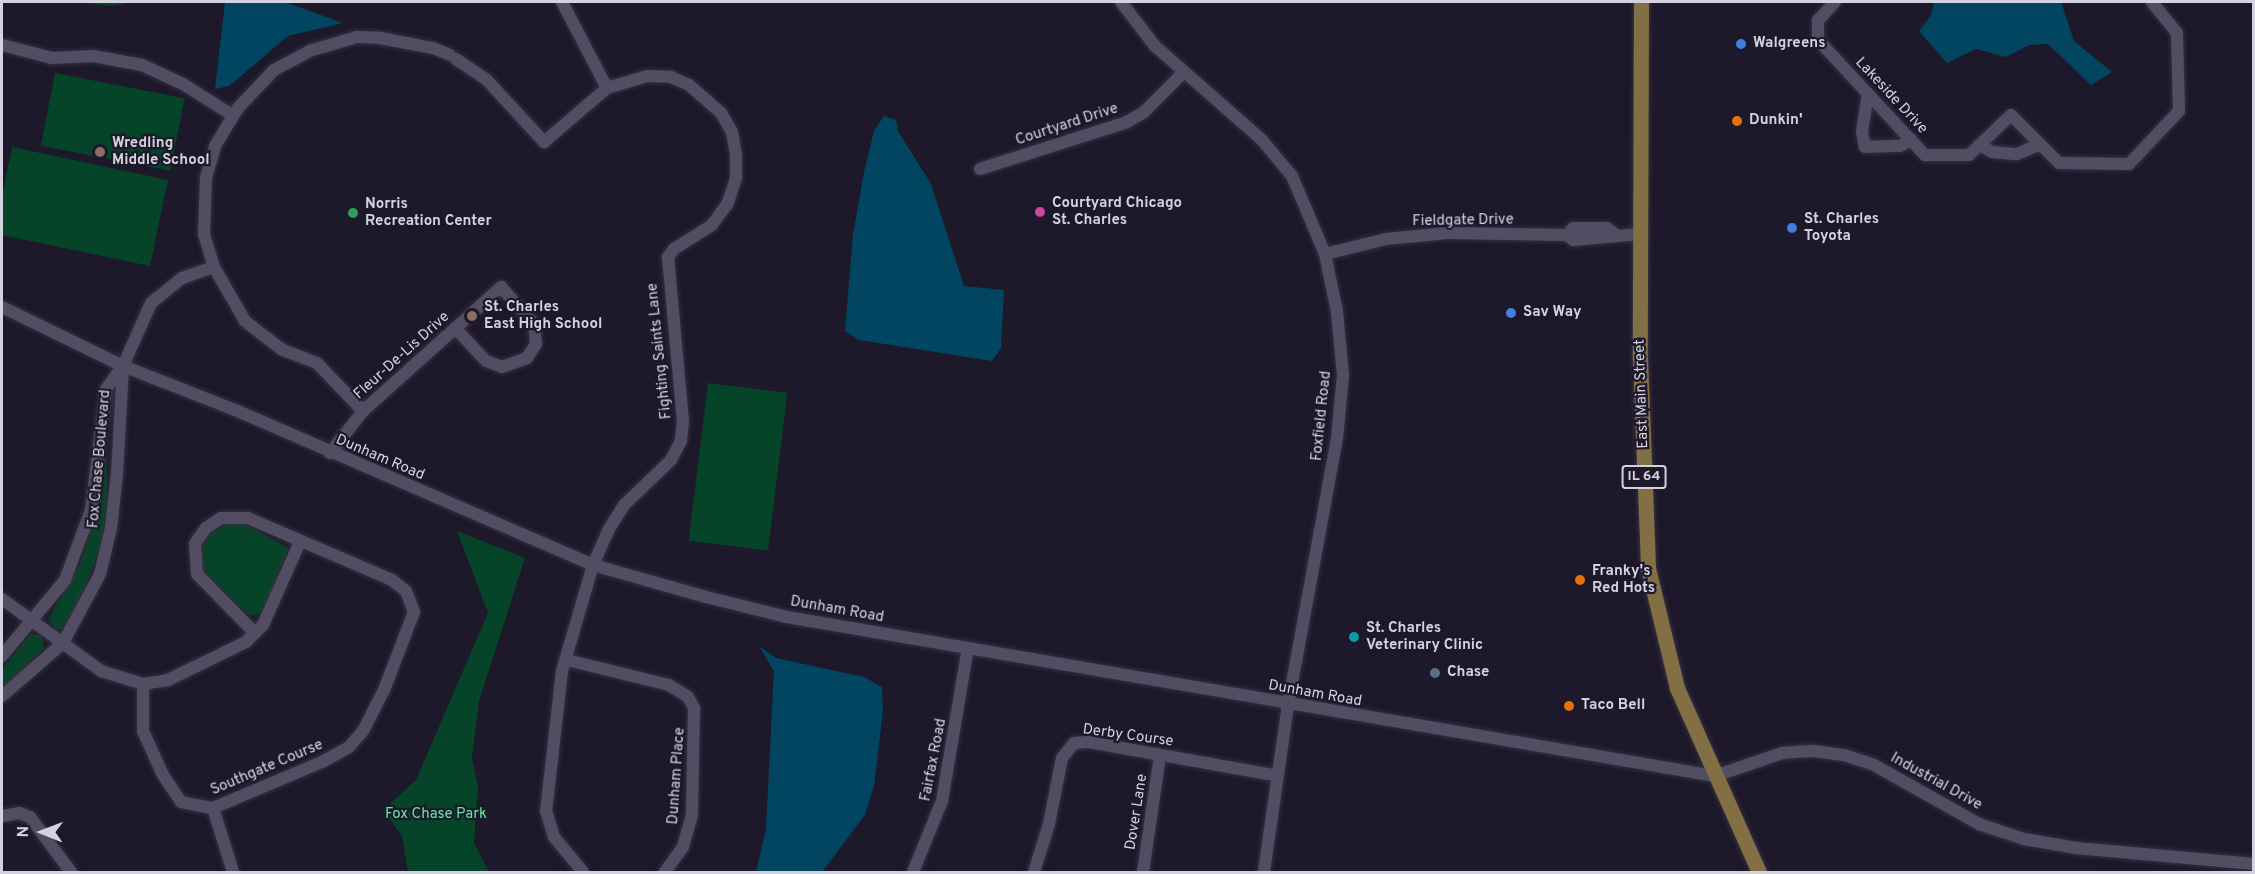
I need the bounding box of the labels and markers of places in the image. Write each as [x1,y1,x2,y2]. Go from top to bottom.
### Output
place label: Walgreens [1753,35,1826,53]
marker: Walgreens [1734,37,1748,51]
place label: Dunkin' [1749,112,1803,130]
marker: Dunkin' [1730,114,1744,128]
place label: Wredling Middle School [112,134,210,169]
marker: Wredling Middle School [93,145,107,159]
place label: Courtyard Chicago St. Charles [1052,194,1182,229]
place label: Norris Recreation Center [365,195,492,230]
marker: Courtyard Chicago St. Charles [1033,205,1047,219]
marker: Norris Recreation Center [346,206,360,220]
place label: St. Charles Toyota [1804,210,1879,245]
marker: St. Charles Toyota [1785,221,1799,235]
place label: St. Charles East High School [484,298,602,333]
place label: Sav Way [1523,304,1581,322]
marker: Sav Way [1504,306,1518,320]
marker: St. Charles East High School [465,309,479,323]
place label: Franky's Red Hots [1592,562,1655,597]
marker: Franky's Red Hots [1573,573,1587,587]
place label: St. Charles Veterinary Clinic [1366,619,1483,654]
marker: St. Charles Veterinary Clinic [1347,630,1361,644]
place label: Chase [1447,664,1489,682]
marker: Chase [1428,666,1442,680]
place label: Taco Bell [1581,697,1645,715]
marker: Taco Bell [1562,699,1576,713]

